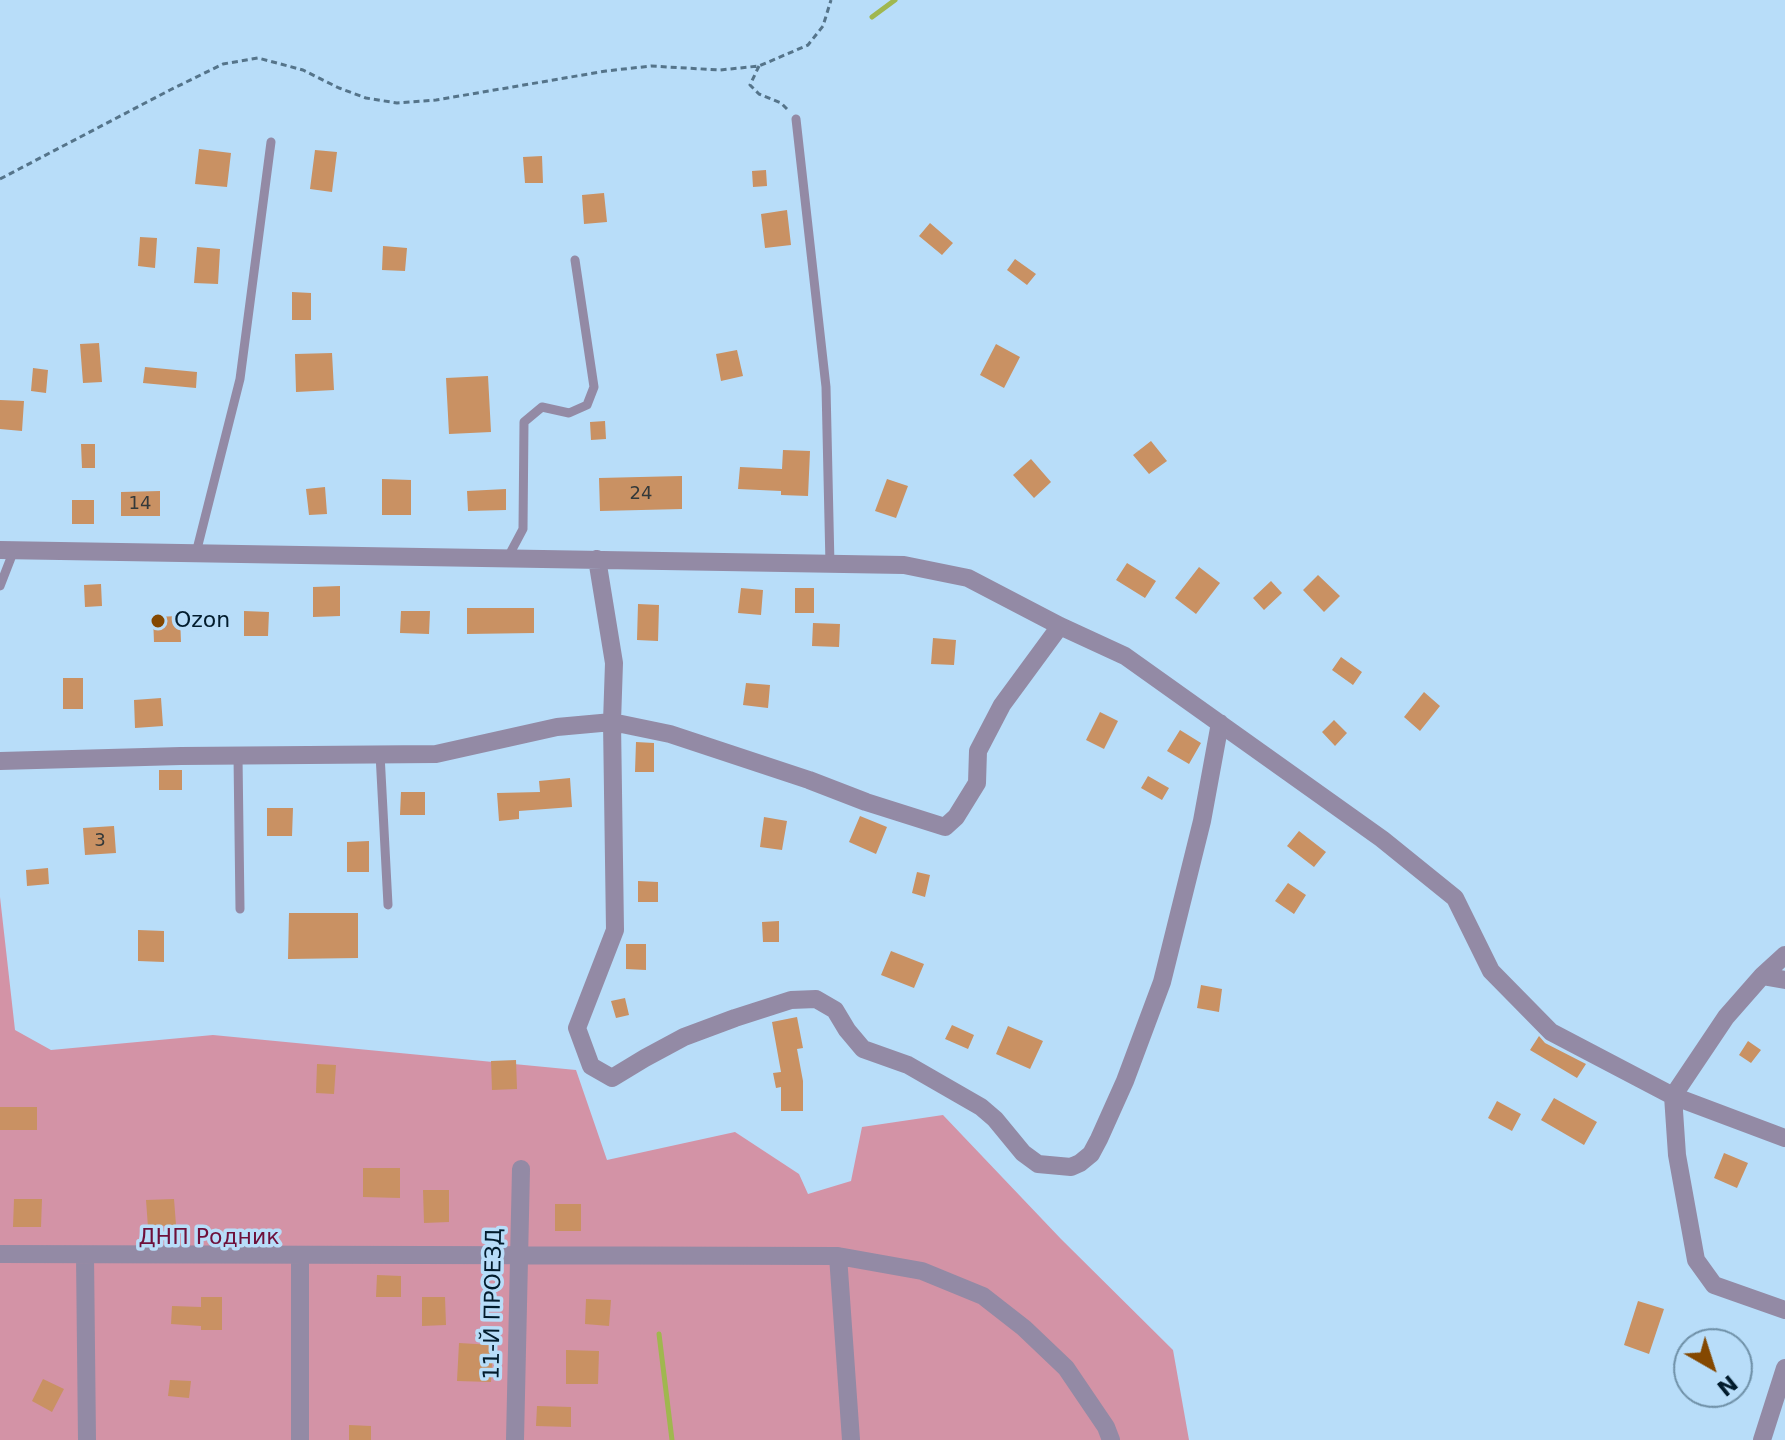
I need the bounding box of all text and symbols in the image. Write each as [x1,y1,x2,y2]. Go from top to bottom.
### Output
house number: 24 [630,483,652,505]
house number: 14 [129,493,151,515]
place label: Ozon [174,608,230,634]
marker: Ozon [149,612,167,630]
house number: 3 [94,830,106,852]
park label: ДНП Родник [138,1225,280,1251]
street label: 11-Й ПРОЕЗД [479,1228,509,1380]
north arrow [1673,1328,1753,1408]
text: N [1712,1370,1742,1401]

